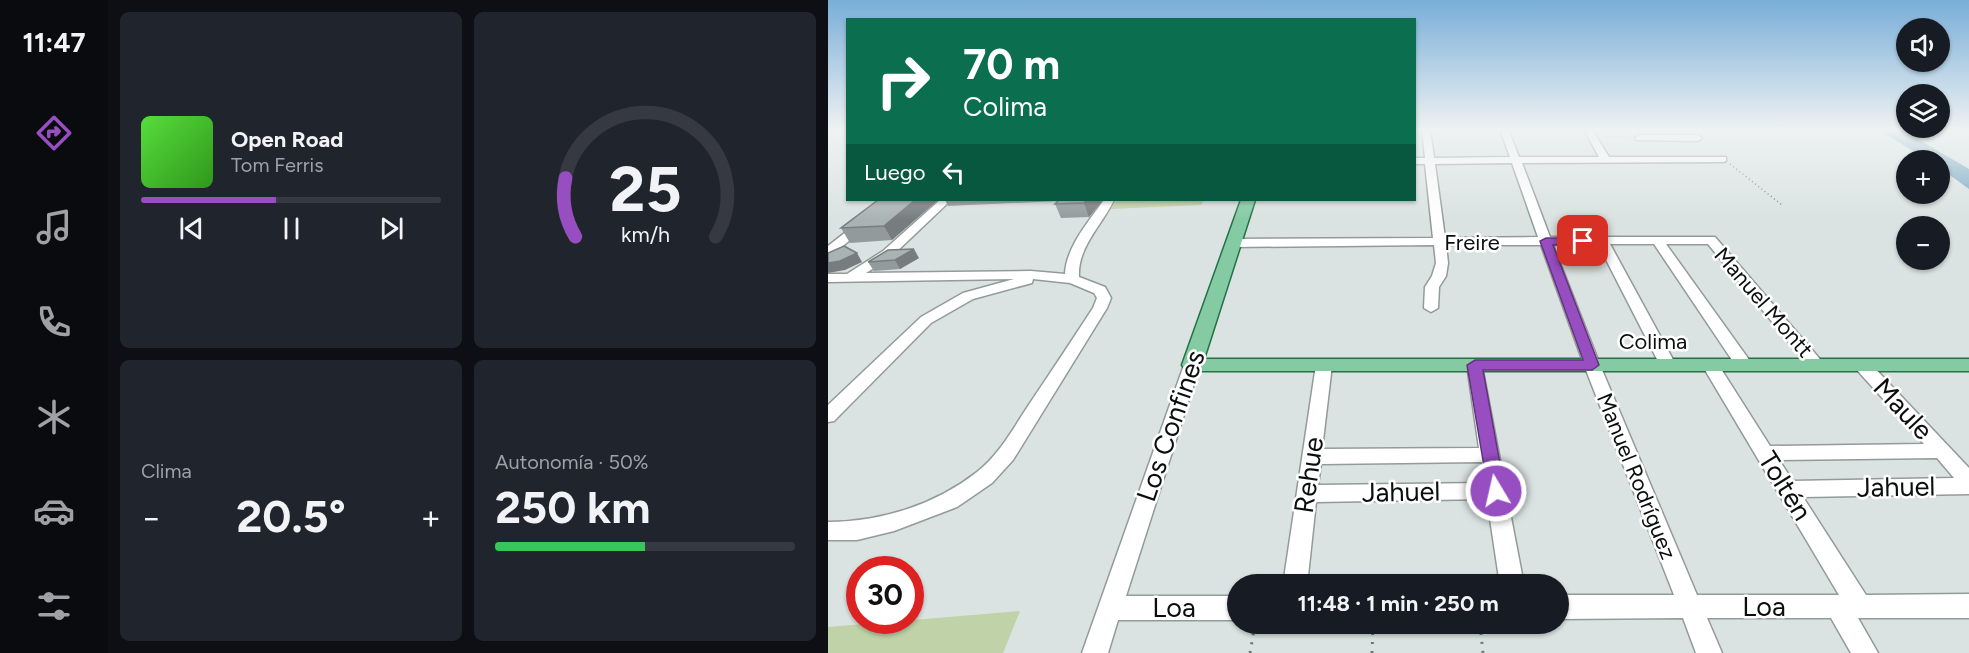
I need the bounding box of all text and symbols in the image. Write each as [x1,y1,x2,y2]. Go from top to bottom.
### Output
map controls [1896,18,1950,270]
button: sound [1896,18,1950,72]
text: 11:47 [22,26,86,59]
text: 70 m [963,39,1060,90]
icon: right [864,42,942,120]
button: layers [1896,84,1950,138]
text: Colima [963,90,1047,123]
icon: directions [33,112,75,154]
text: Open Road [231,126,343,153]
button: + [1896,150,1950,204]
text: 25 [609,152,681,227]
text: Tom Ferris [231,153,324,177]
icon: left [937,156,970,189]
text: Luego [864,159,925,186]
icon: music [33,206,75,248]
icon: previous [175,212,208,245]
icon: pause [275,212,308,245]
icon: next [375,212,408,245]
pin [1557,215,1608,266]
button: − [1896,216,1950,270]
text: km/h [621,223,669,248]
icon: arrive [1566,224,1599,257]
street label: Freire [1444,229,1500,256]
street label: Manuel Montt [1709,242,1819,363]
icon: phone [33,301,75,343]
street label: Colima [1619,328,1687,355]
street label: Los Confines [1129,346,1212,506]
street label: Maule [1867,371,1940,446]
street label: Manuel Rodríguez [1591,389,1682,563]
icon: climate [33,396,75,438]
street label: Rehue [1287,435,1330,515]
street label: Toltén [1752,445,1819,526]
text: Autonomía · 50% [495,450,648,474]
text: Clima [141,459,192,483]
position arrow [1464,459,1528,523]
street label: Jahuel [1856,469,1936,504]
street label: Jahuel [1361,474,1441,509]
text: 250 km [495,480,651,534]
text: 20.5° [236,489,346,543]
icon: car [33,490,75,532]
text: − [141,498,162,537]
text: + [420,498,441,537]
speed limit sign: 30 [846,556,924,634]
icon: filters [33,585,75,627]
text: 11:48 · 1 min · 250 m [1297,590,1499,617]
street label: Loa [1742,590,1786,623]
street label: Loa [1152,591,1196,624]

